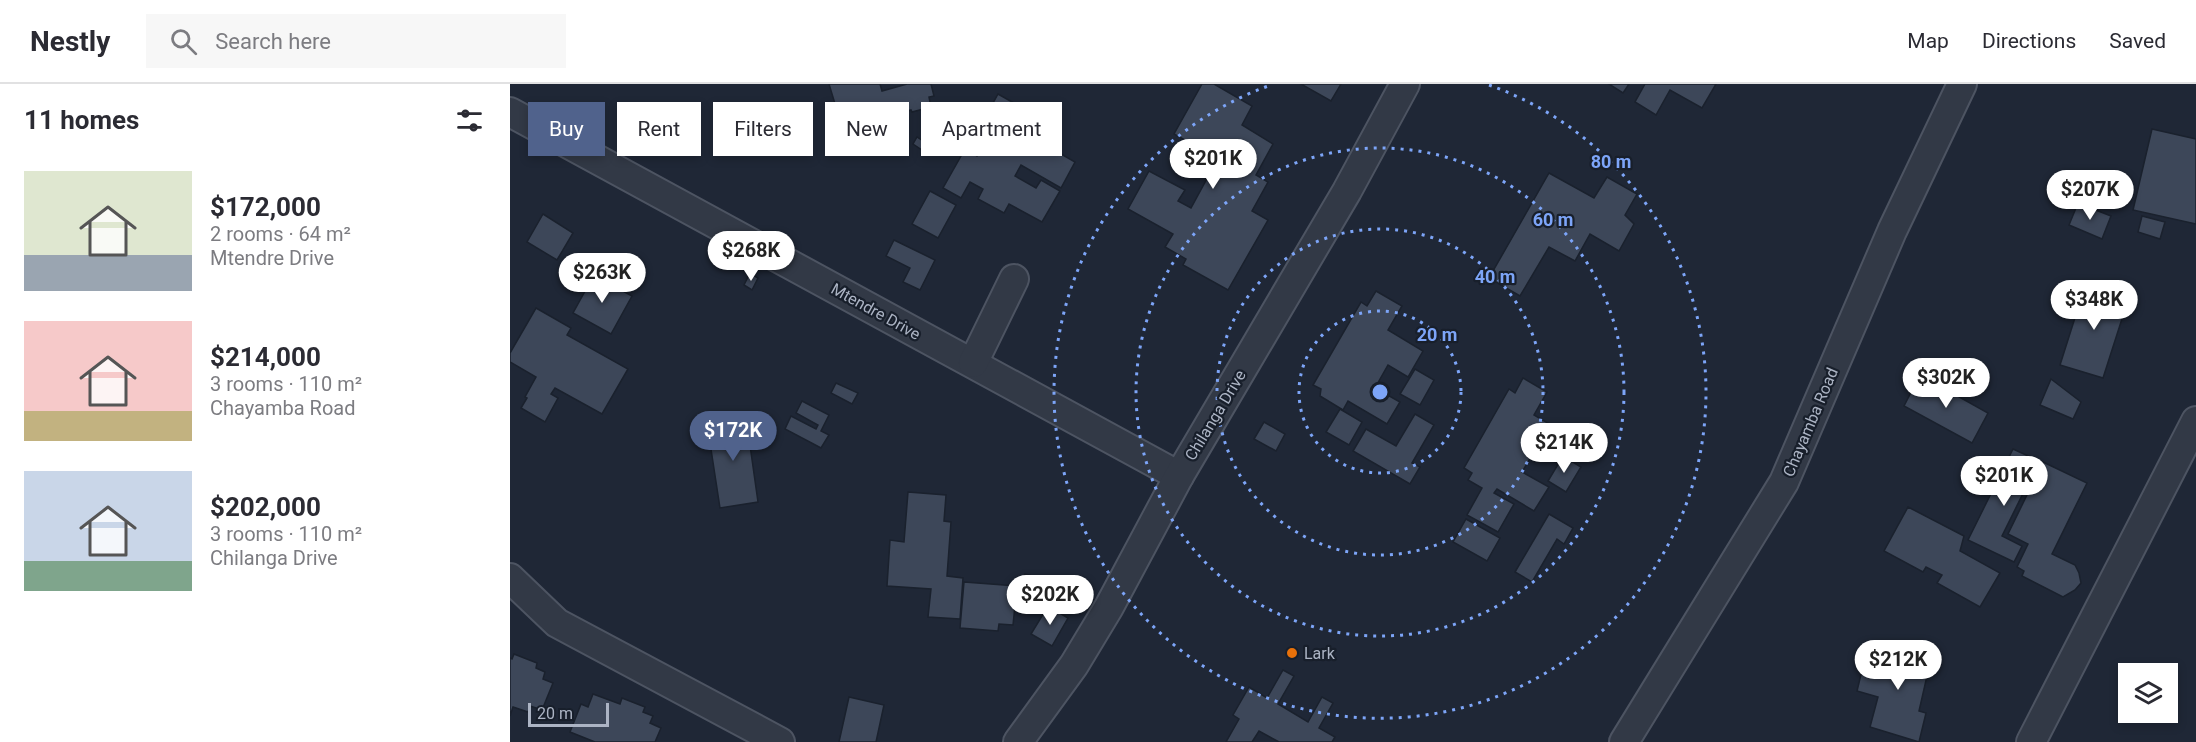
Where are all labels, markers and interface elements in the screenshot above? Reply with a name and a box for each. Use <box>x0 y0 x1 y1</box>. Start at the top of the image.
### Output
search box <box>146 14 566 68</box>
text: Nestly <box>30 25 110 58</box>
icon: search <box>167 25 200 58</box>
text: Search here <box>215 29 331 54</box>
text: Map <box>1907 29 1949 53</box>
text: Directions <box>1982 29 2076 53</box>
text: Saved <box>2109 29 2166 53</box>
chip: Buy <box>528 102 605 156</box>
chip: Rent <box>617 102 701 156</box>
chip: Filters <box>713 102 813 156</box>
chip: New <box>825 102 909 156</box>
chip: Apartment <box>921 102 1062 156</box>
icon: filters <box>453 104 486 137</box>
text: 11 homes <box>24 105 139 135</box>
pin: $201K <box>1171 139 1255 190</box>
text: $201K <box>1184 146 1242 170</box>
text: 80 m <box>1591 151 1631 172</box>
pin: $207K <box>2048 170 2132 221</box>
text: $207K <box>2061 177 2119 201</box>
text: $172,000 <box>210 192 321 222</box>
icon: home <box>72 195 144 267</box>
text: 60 m <box>1533 209 1573 230</box>
text: 2 rooms · 64 m² <box>210 222 351 246</box>
pin: $268K <box>709 231 793 282</box>
text: $268K <box>722 238 780 262</box>
text: Mtendre Drive <box>210 246 334 270</box>
pin: $263K <box>560 253 644 304</box>
text: $263K <box>573 260 631 284</box>
text: 40 m <box>1475 266 1515 287</box>
street label: Mtendre Drive <box>828 279 924 344</box>
pin: $348K <box>2052 280 2136 331</box>
text: $348K <box>2065 287 2123 311</box>
text: 20 m <box>1417 324 1457 345</box>
text: $214,000 <box>210 342 321 372</box>
icon: home <box>72 345 144 417</box>
pin: $302K <box>1904 358 1988 409</box>
street label: Chayamba Road <box>1779 365 1842 479</box>
text: $302K <box>1917 365 1975 389</box>
street label: Chilanga Drive <box>1181 367 1250 464</box>
text: 3 rooms · 110 m² <box>210 372 362 396</box>
centre of rings <box>1370 382 1390 402</box>
text: Chayamba Road <box>210 396 355 420</box>
pin: $172K <box>691 411 775 462</box>
text: $172K <box>704 418 762 442</box>
pin: $214K <box>1522 423 1606 474</box>
text: $214K <box>1535 430 1593 454</box>
pin: $201K <box>1962 456 2046 507</box>
text: $201K <box>1975 463 2033 487</box>
text: $202,000 <box>210 492 321 522</box>
icon: home <box>72 495 144 567</box>
text: 3 rooms · 110 m² <box>210 522 362 546</box>
text: Chilanga Drive <box>210 546 338 570</box>
pin: $202K <box>1008 575 1092 626</box>
text: $202K <box>1021 582 1079 606</box>
pin: $212K <box>1856 640 1940 691</box>
place label: Lark <box>1304 644 1336 663</box>
marker: Lark <box>1285 646 1299 660</box>
text: $212K <box>1869 647 1927 671</box>
map controls <box>2118 663 2178 723</box>
button: layers <box>2118 663 2178 723</box>
scale bar <box>528 700 609 728</box>
text: 20 m <box>537 704 573 723</box>

